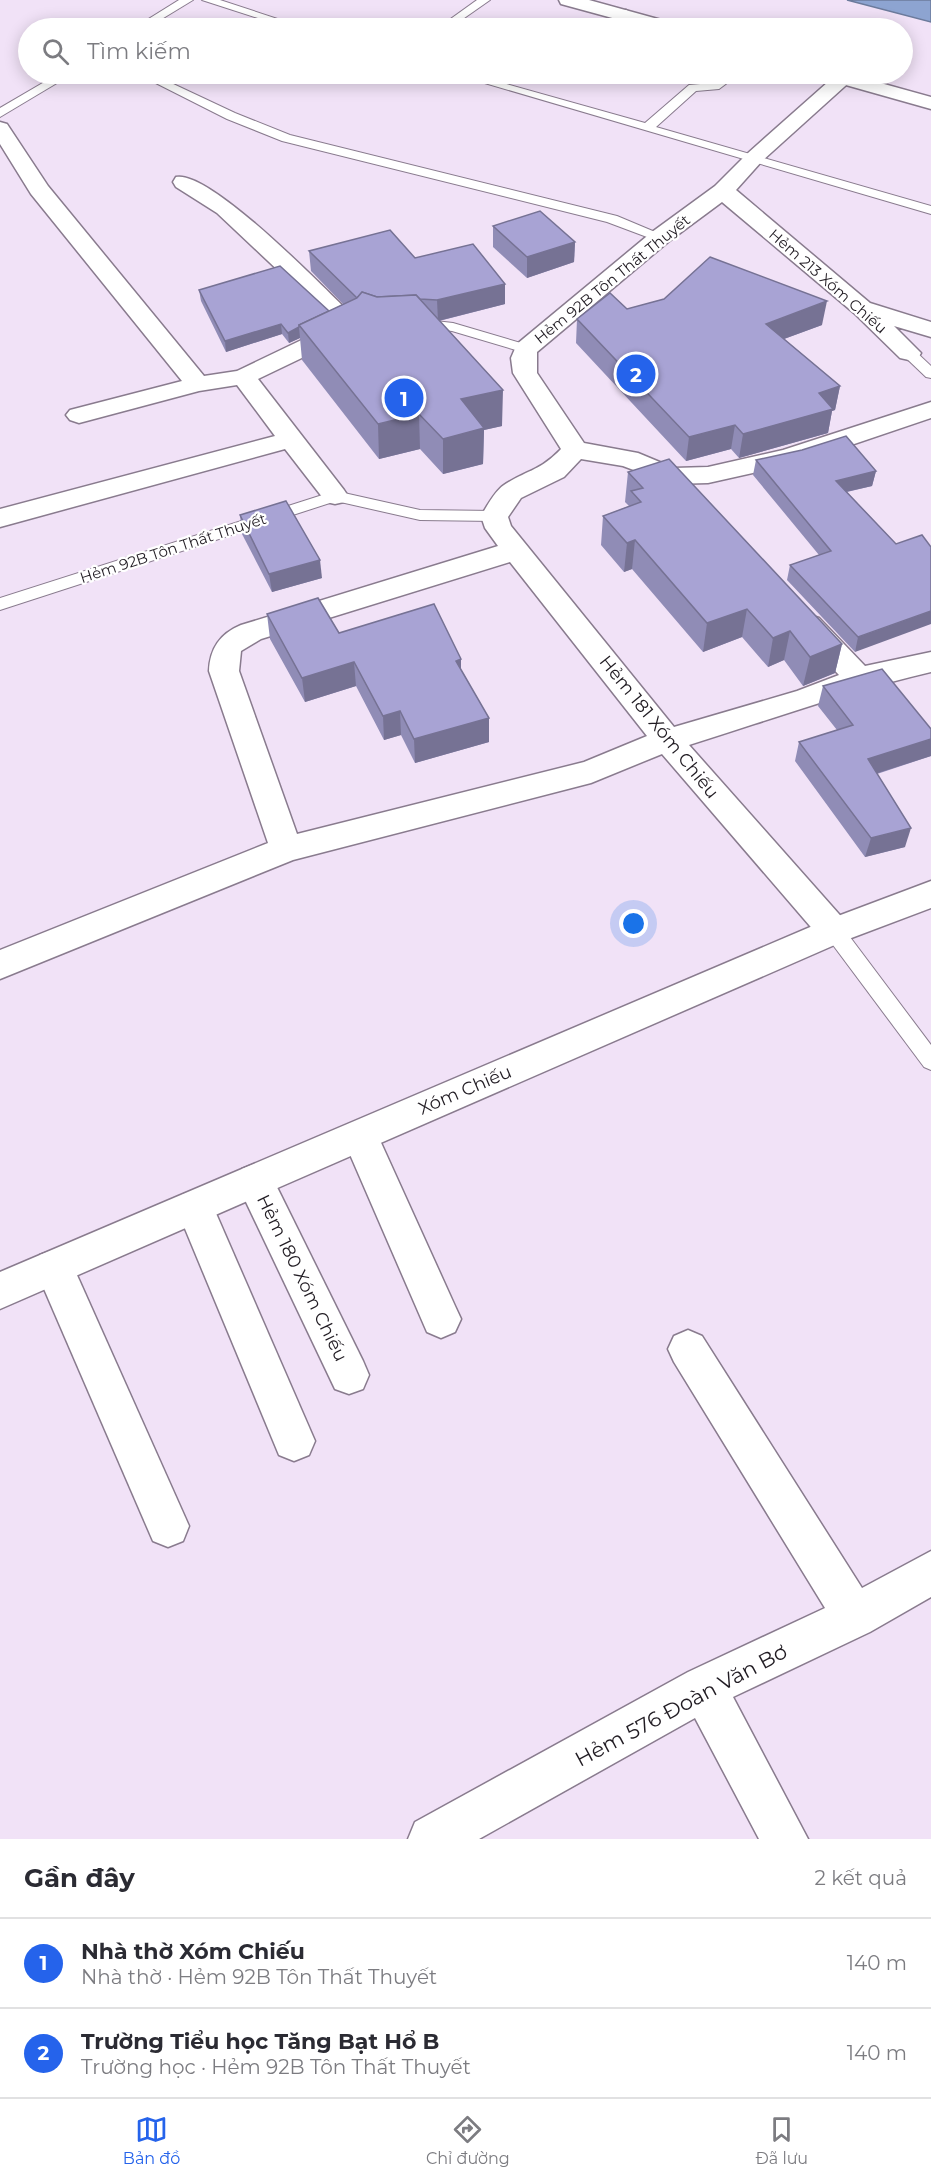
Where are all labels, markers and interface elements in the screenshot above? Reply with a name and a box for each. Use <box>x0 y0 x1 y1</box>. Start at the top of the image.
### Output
search box <box>18 18 913 84</box>
icon: search <box>39 35 72 68</box>
text: Tìm kiếm <box>87 38 191 65</box>
street label: Hẻm 92B Tôn Thất Thuyết <box>530 210 694 348</box>
street label: Hẻm 213 Xóm Chiếu <box>765 225 891 337</box>
pin: 2 <box>616 352 656 397</box>
pin: 1 <box>384 376 424 420</box>
street label: Hẻm 92B Tôn Thất Thuyết <box>77 509 269 587</box>
street label: Hẻm 181 Xóm Chiếu <box>595 651 723 803</box>
your location <box>619 909 648 938</box>
street label: Xóm Chiếu <box>415 1061 515 1119</box>
street label: Hẻm 180 Xóm Chiếu <box>252 1191 352 1365</box>
street label: Hẻm 576 Đoàn Văn Bơ <box>571 1638 791 1772</box>
text: Gần đây <box>24 1862 135 1894</box>
text: 2 kết quả <box>815 1866 907 1890</box>
text: Nhà thờ Xóm Chiếu <box>81 1938 305 1965</box>
text: 1 <box>40 1951 47 1975</box>
text: 140 m <box>847 1951 907 1975</box>
text: Nhà thờ · Hẻm 92B Tôn Thất Thuyết <box>81 1965 437 1989</box>
text: Trường Tiểu học Tăng Bạt Hổ B <box>81 2028 439 2055</box>
text: 2 <box>38 2041 49 2065</box>
text: 140 m <box>847 2041 907 2065</box>
text: Trường học · Hẻm 92B Tôn Thất Thuyết <box>81 2055 471 2079</box>
tab: Bản đồ <box>123 2113 180 2168</box>
tab: Chỉ đường <box>426 2113 510 2168</box>
tab: Đã lưu <box>756 2113 808 2168</box>

